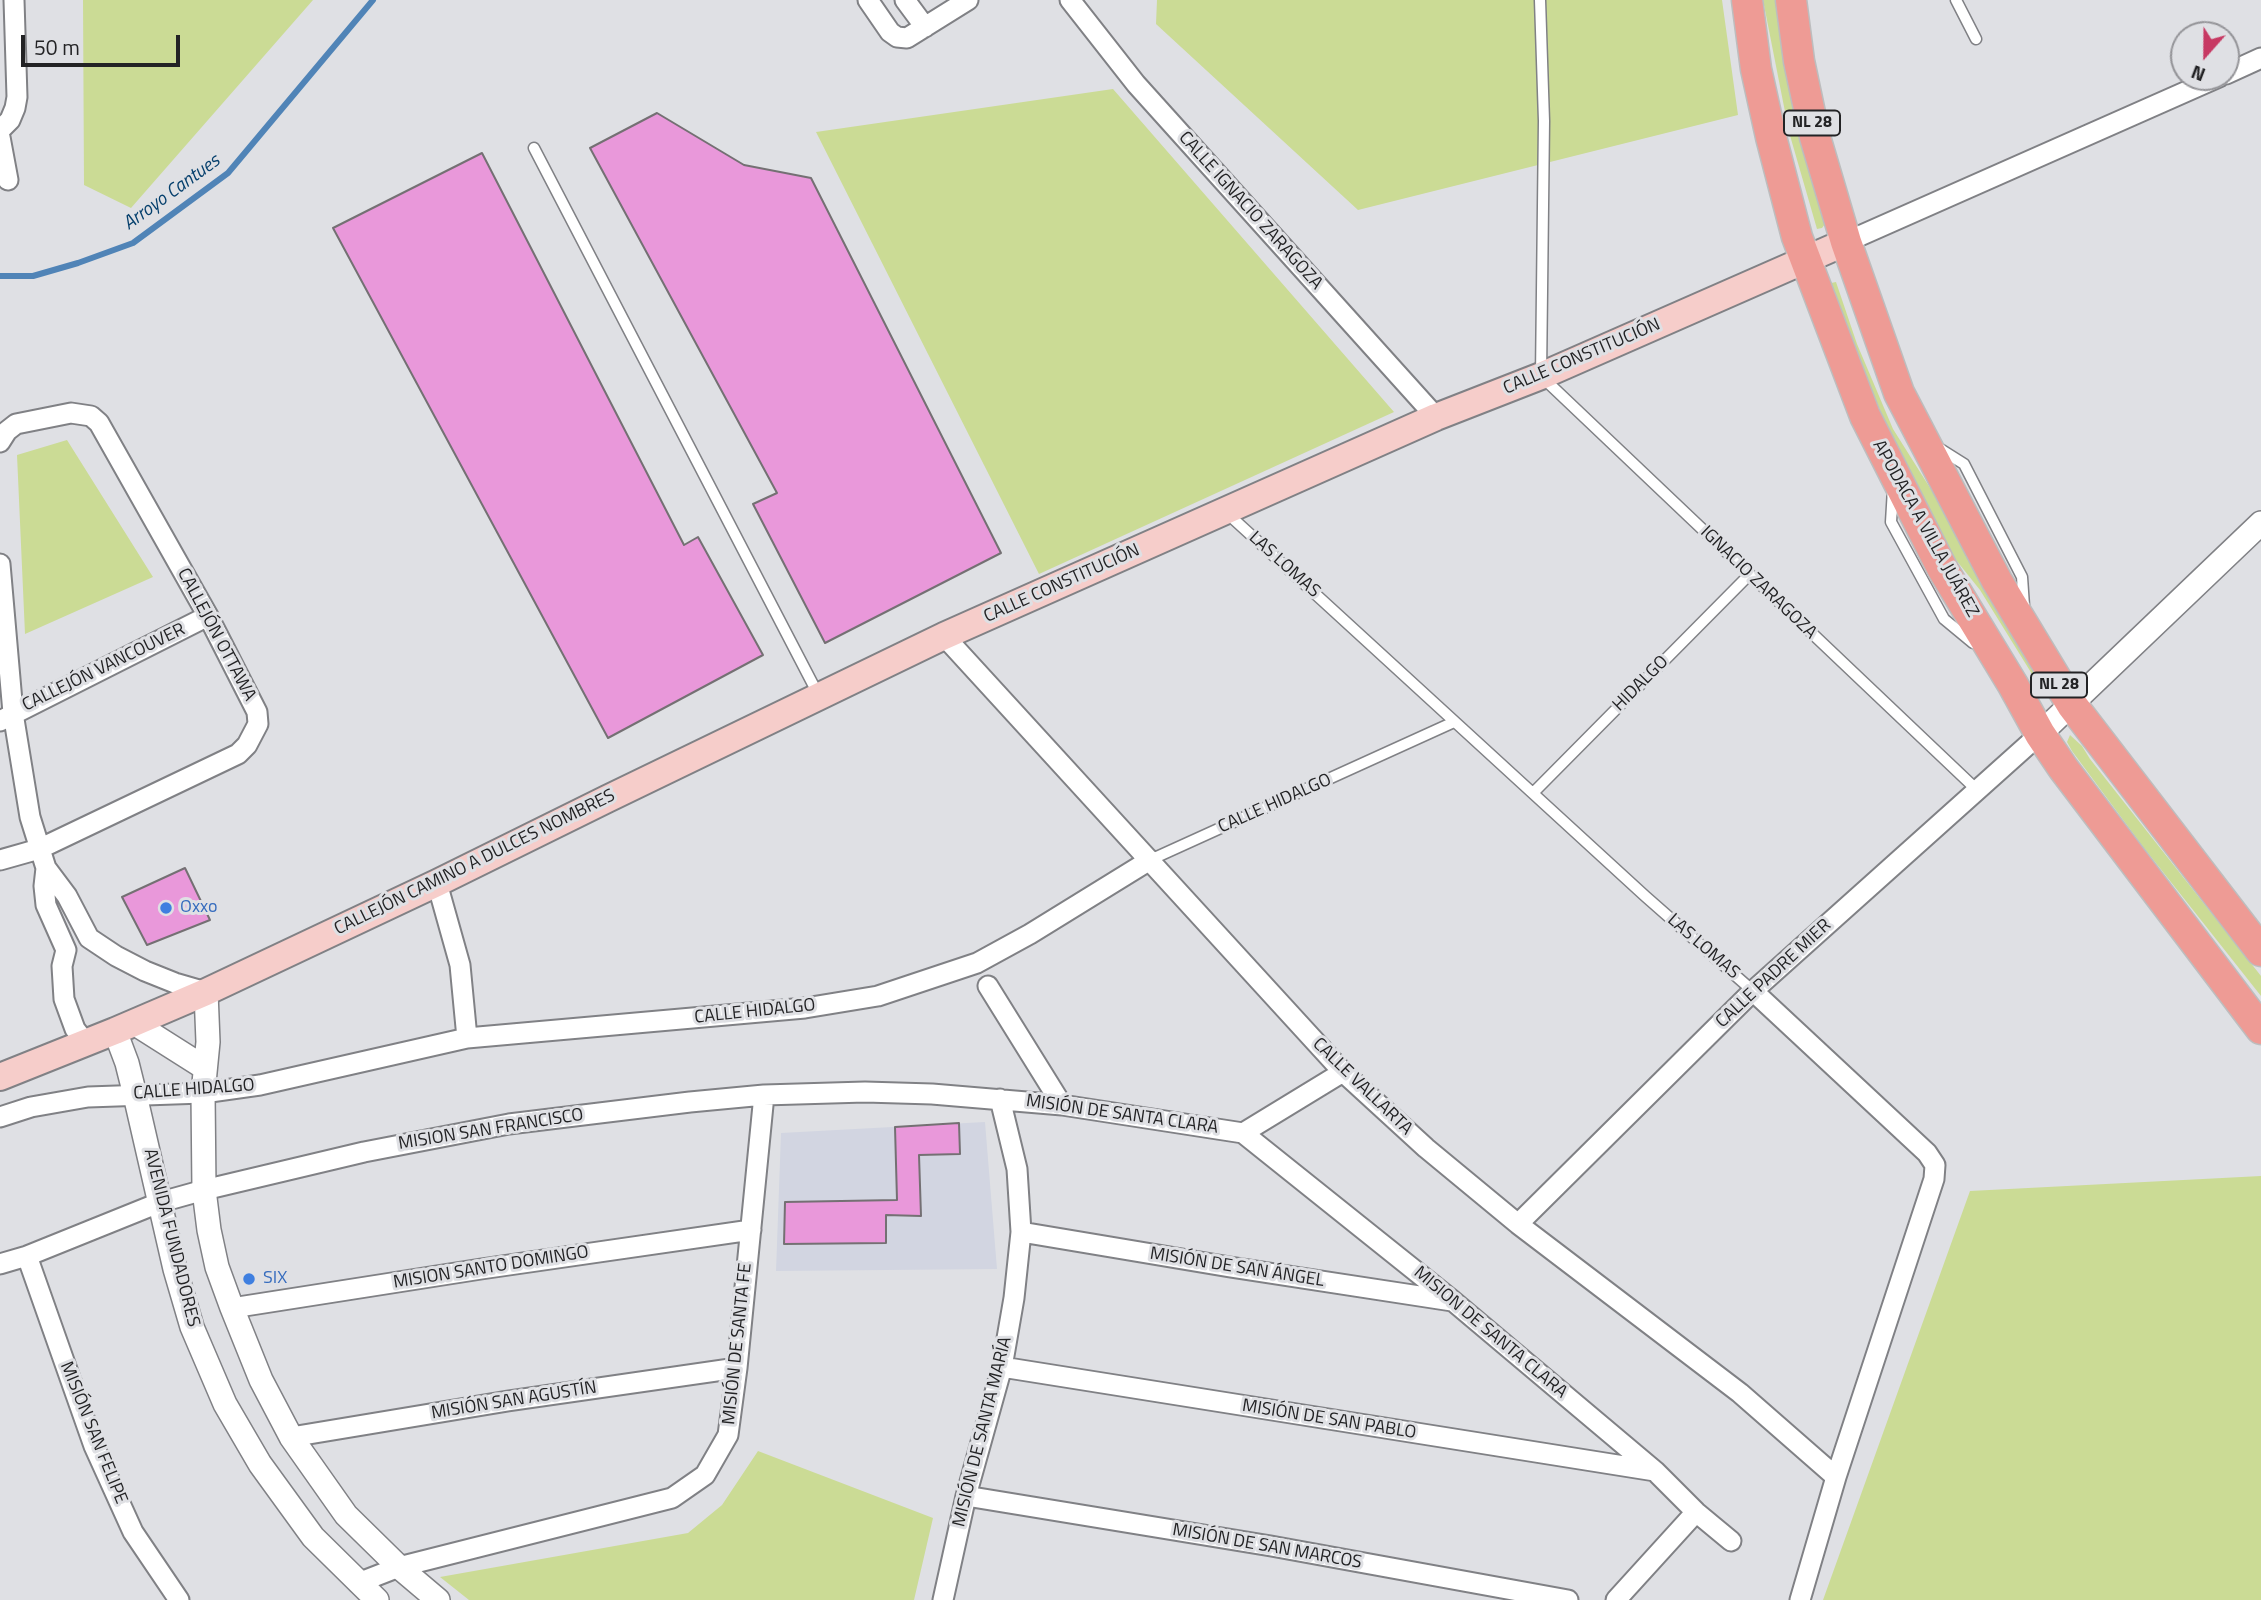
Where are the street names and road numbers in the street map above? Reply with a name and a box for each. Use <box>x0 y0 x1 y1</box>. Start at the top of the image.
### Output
road number: NL 28 <box>1784 111 1840 136</box>
street label: CALLE IGNACIO ZARAGOZA <box>1173 128 1327 294</box>
street label: CALLE CONSTITUCIÓN <box>1500 314 1664 400</box>
street label: APODACA A VILLA JUÁREZ <box>1867 437 1983 621</box>
street label: IGNACIO ZARAGOZA <box>1695 522 1821 644</box>
street label: LAS LOMAS <box>1244 527 1324 603</box>
street label: CALLE CONSTITUCIÓN <box>981 540 1143 628</box>
street label: CALLEJÓN OTTAWA <box>172 565 260 705</box>
street label: CALLEJÓN VANCOUVER <box>19 619 189 717</box>
street label: HIDALGO <box>1609 652 1673 716</box>
road number: NL 28 <box>2031 672 2087 698</box>
street label: CALLE HIDALGO <box>1215 769 1335 839</box>
street label: CALLEJÓN CAMINO A DULCES NOMBRES <box>331 785 619 941</box>
street label: LAS LOMAS <box>1662 910 1744 984</box>
street label: CALLE PADRE MIER <box>1712 915 1836 1033</box>
street label: CALLE HIDALGO <box>693 995 817 1029</box>
street label: CALLE VALLARTA <box>1308 1034 1416 1140</box>
street label: CALLE HIDALGO <box>133 1075 255 1105</box>
street label: MISIÓN DE SANTA CLARA <box>1025 1091 1219 1139</box>
street label: MISION SAN FRANCISCO <box>397 1105 585 1155</box>
street label: AVENIDA FUNDADORES <box>138 1147 204 1329</box>
street label: MISION SANTO DOMINGO <box>392 1242 590 1294</box>
street label: MISIÓN DE SAN ÁNGEL <box>1148 1244 1326 1292</box>
street label: MISIÓN DE SANTA FE <box>719 1262 757 1426</box>
street label: MISION DE SANTA CLARA <box>1409 1262 1571 1404</box>
street label: MISIÓN DE SANTA MARÍA <box>949 1335 1017 1529</box>
street label: MISIÓN SAN FELIPE <box>55 1359 131 1507</box>
street label: MISIÓN SAN AGUSTÍN <box>430 1377 598 1425</box>
street label: MISIÓN DE SAN PABLO <box>1241 1396 1417 1444</box>
street label: MISIÓN DE SAN MARCOS <box>1171 1520 1363 1574</box>

